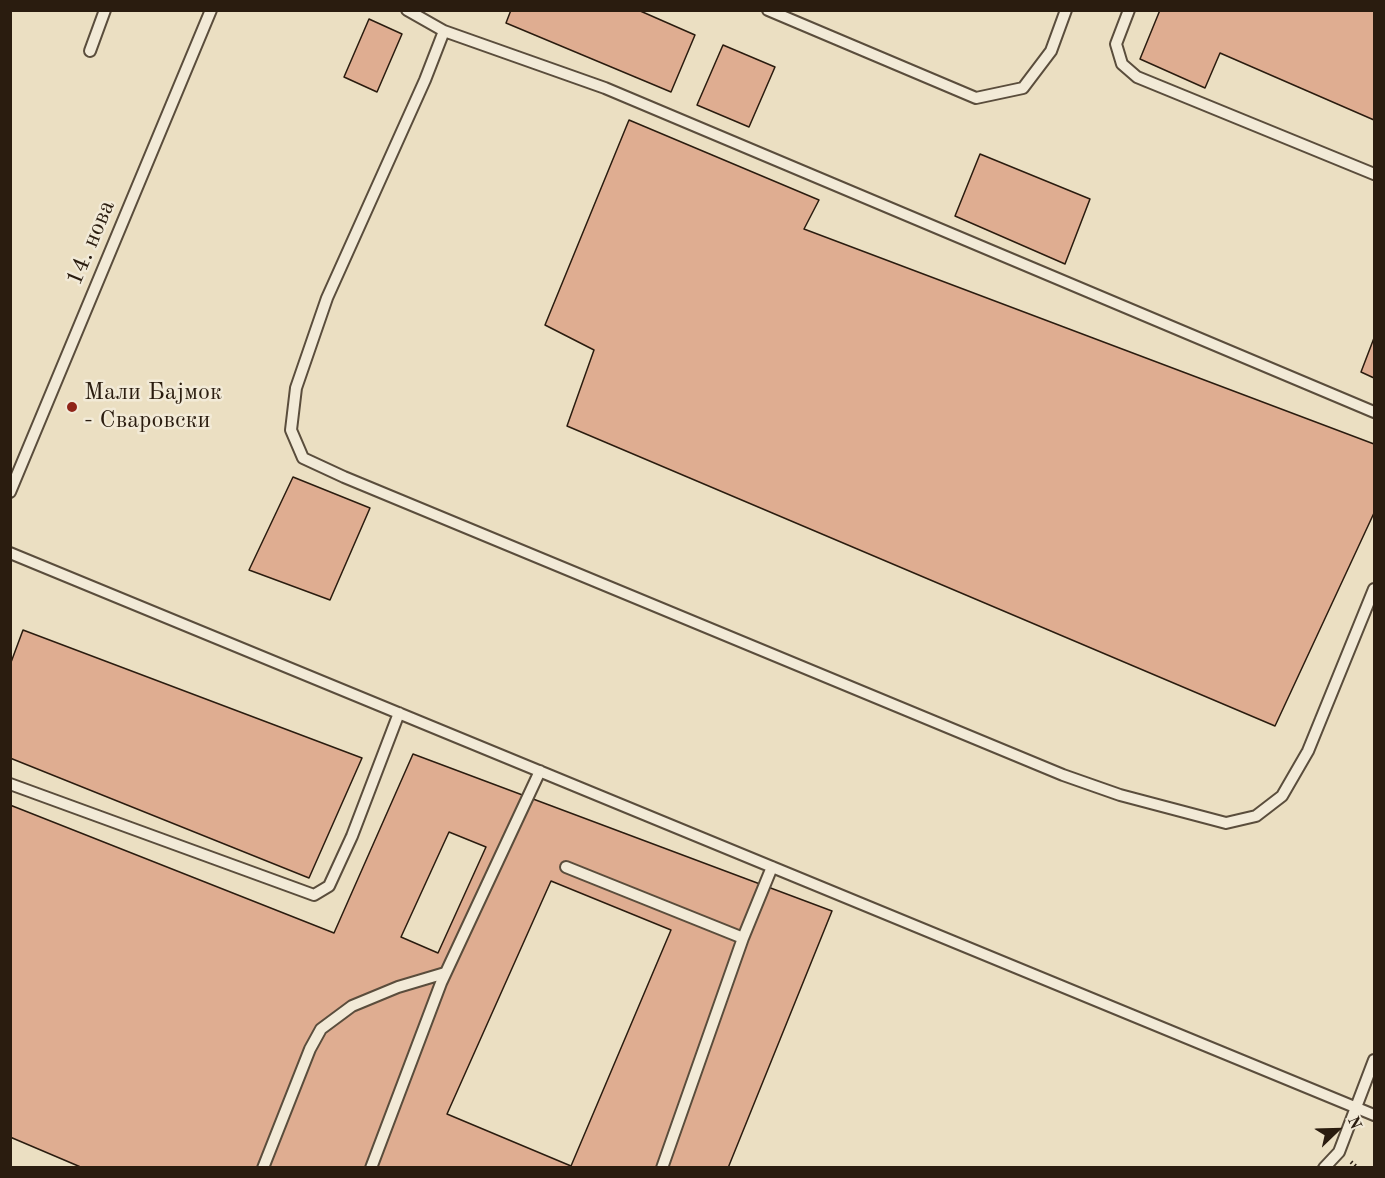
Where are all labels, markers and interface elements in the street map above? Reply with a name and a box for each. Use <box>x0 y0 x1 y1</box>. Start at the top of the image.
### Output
street label: 14. нова <box>60 196 122 290</box>
place label: Мали Бајмок - Сваровски <box>84 379 222 435</box>
marker: Мали Бајмок - Сваровски <box>65 400 79 414</box>
north arrow <box>1307 1100 1367 1160</box>
text: N <box>1344 1114 1363 1132</box>

